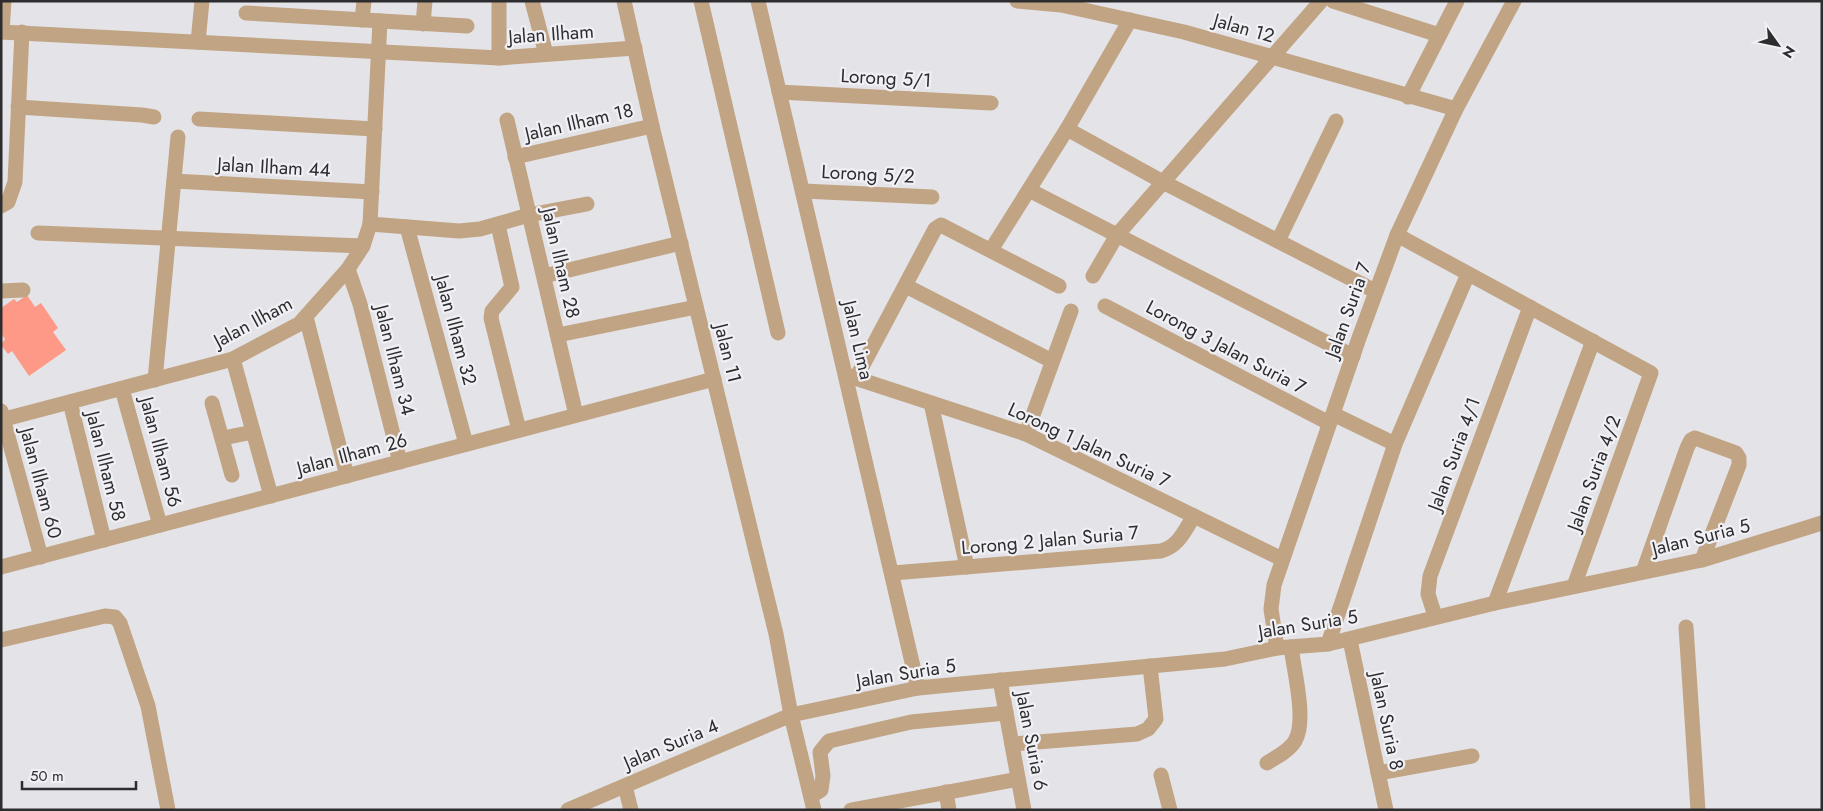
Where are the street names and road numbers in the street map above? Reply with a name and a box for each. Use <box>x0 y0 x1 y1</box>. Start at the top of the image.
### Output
street label: Jalan 12 <box>1207 6 1278 50</box>
street label: Jalan Ilham <box>504 18 595 51</box>
street label: Lorong 5/1 <box>840 62 932 94</box>
street label: Jalan Ilham 18 <box>519 96 636 148</box>
street label: Jalan Ilham 44 <box>214 150 331 183</box>
street label: Lorong 5/2 <box>821 158 915 190</box>
street label: Jalan Ilham 28 <box>534 202 587 321</box>
street label: Jalan Suria 7 <box>1317 259 1378 364</box>
street label: Jalan Ilham 32 <box>428 269 484 388</box>
street label: Jalan Ilham <box>206 290 297 355</box>
street label: Lorong 3 Jalan Suria 7 <box>1141 293 1311 401</box>
street label: Jalan Lima <box>835 295 880 382</box>
street label: Jalan Ilham 34 <box>368 299 422 418</box>
street label: Jalan 11 <box>707 318 748 385</box>
street label: Jalan Ilham 56 <box>133 391 189 510</box>
street label: Jalan Suria 4/1 <box>1420 393 1487 517</box>
street label: Lorong 1 Jalan Suria 7 <box>1004 396 1174 494</box>
street label: Jalan Ilham 58 <box>79 405 133 524</box>
street label: Jalan Suria 4/2 <box>1560 411 1627 537</box>
street label: Jalan Ilham 60 <box>12 422 69 541</box>
street label: Jalan Ilham 26 <box>291 426 410 482</box>
street label: Jalan Suria 5 <box>1646 512 1753 563</box>
street label: Lorong 2 Jalan Suria 7 <box>960 519 1140 561</box>
street label: Jalan Suria 5 <box>1253 603 1360 646</box>
street label: Jalan Suria 5 <box>851 652 958 695</box>
street label: Jalan Suria 8 <box>1363 666 1411 773</box>
street label: Jalan Suria 6 <box>1009 686 1055 793</box>
street label: Jalan Suria 4 <box>617 712 723 777</box>

